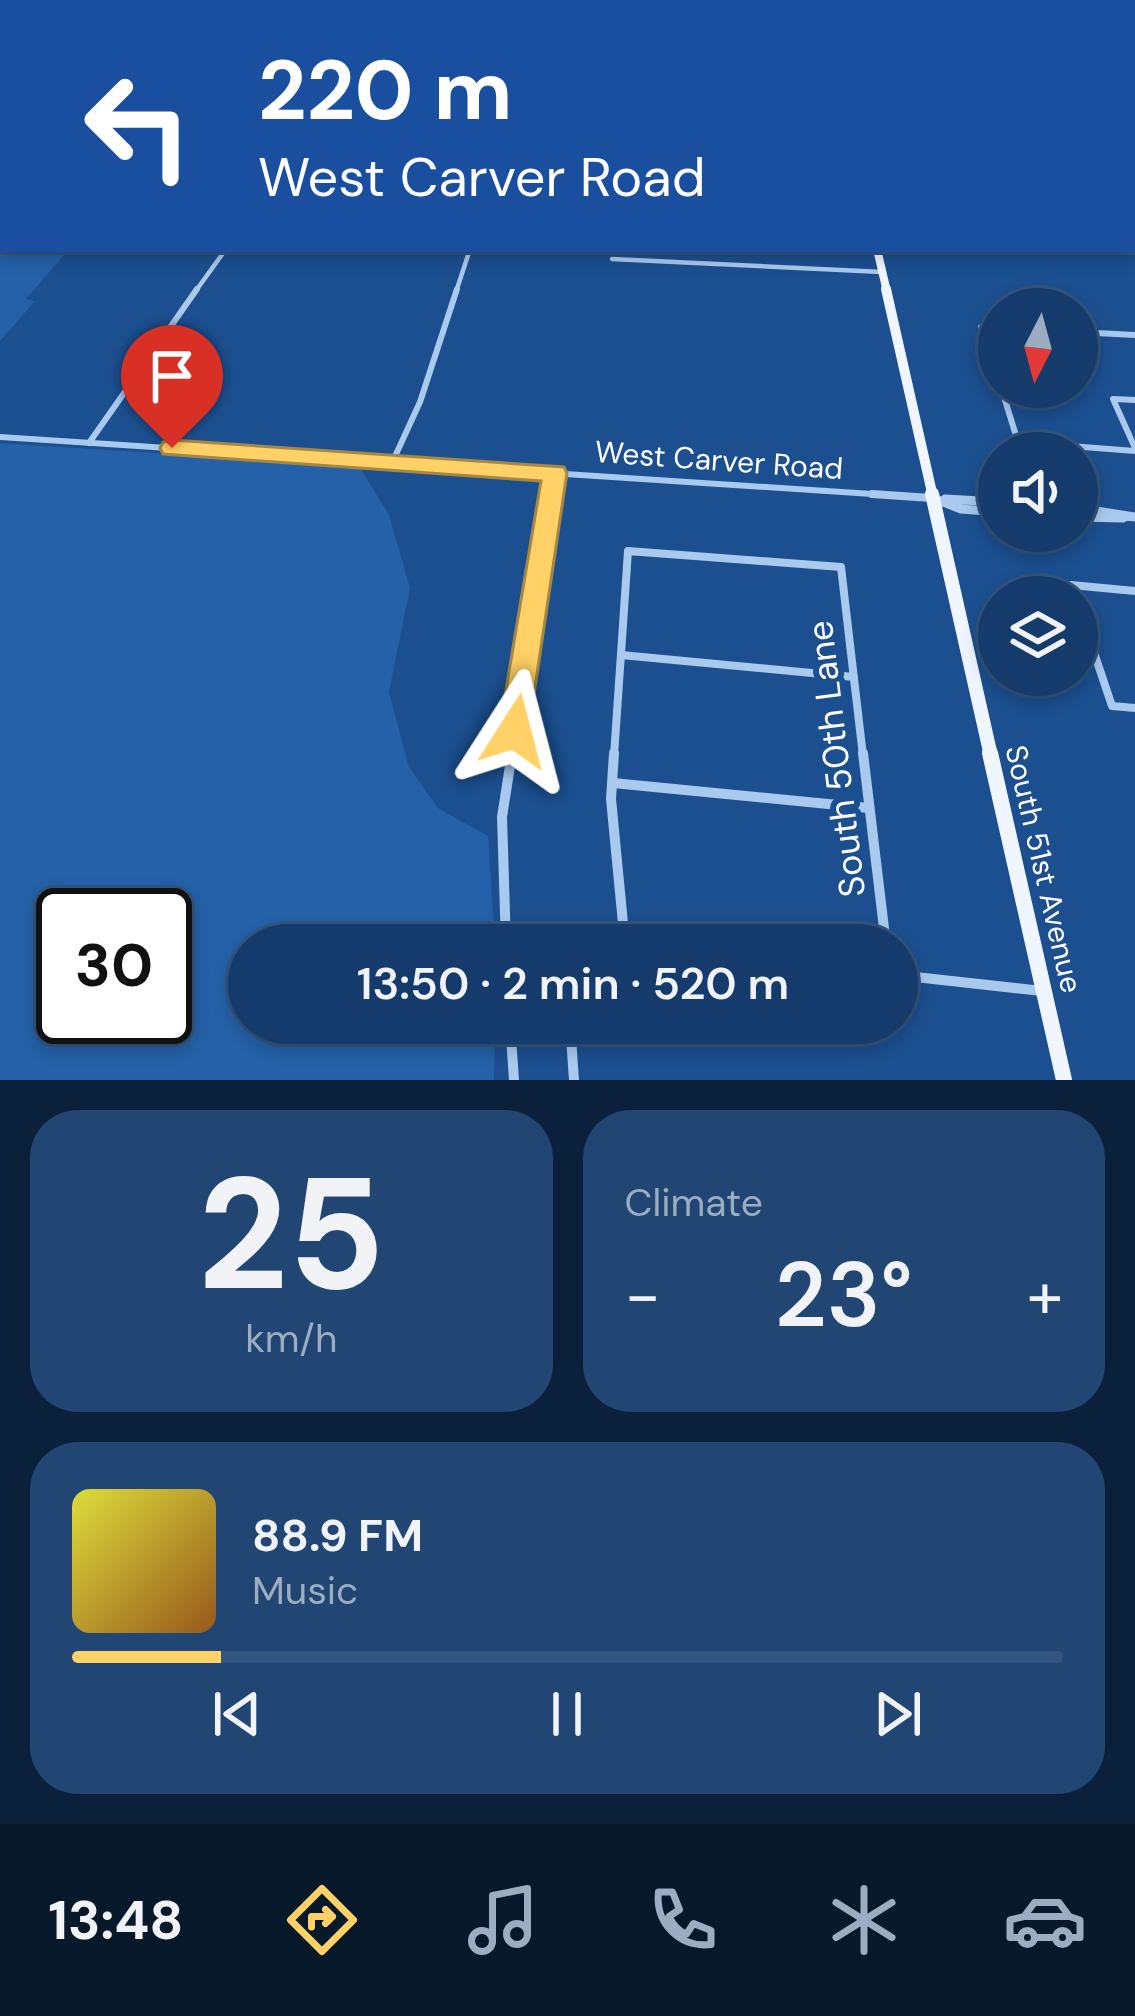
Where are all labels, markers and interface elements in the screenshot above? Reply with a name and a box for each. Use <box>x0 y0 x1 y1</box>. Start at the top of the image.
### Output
text: 220 m <box>258 36 513 145</box>
icon: left <box>60 48 216 204</box>
text: West Carver Road <box>258 142 706 213</box>
north arrow <box>978 288 1098 408</box>
map controls <box>978 288 1098 696</box>
pin <box>121 325 223 448</box>
icon: arrive <box>139 343 205 409</box>
street label: West Carver Road <box>594 432 844 488</box>
button: sound <box>978 432 1098 552</box>
button: layers <box>978 576 1098 696</box>
street label: South 50th Lane <box>796 618 876 900</box>
position arrow <box>452 668 578 794</box>
street label: South 51st Avenue <box>997 741 1091 997</box>
speed limit sign: 30 <box>36 888 192 1044</box>
text: 13:50 · 2 min · 520 m <box>357 954 789 1013</box>
text: 25 <box>198 1133 385 1336</box>
text: Climate <box>625 1177 763 1228</box>
text: 23° <box>775 1237 913 1354</box>
text: − <box>625 1253 661 1338</box>
text: + <box>1027 1253 1063 1338</box>
text: km/h <box>245 1313 337 1364</box>
text: 88.9 FM <box>252 1506 423 1565</box>
text: Music <box>252 1565 358 1616</box>
icon: previous <box>204 1681 270 1747</box>
icon: pause <box>534 1681 600 1747</box>
icon: next <box>865 1681 931 1747</box>
icon: directions <box>280 1878 364 1962</box>
icon: music <box>461 1878 545 1962</box>
icon: phone <box>641 1878 725 1962</box>
icon: climate <box>822 1878 906 1962</box>
icon: car <box>1003 1878 1087 1962</box>
text: 13:48 <box>48 1885 184 1956</box>

